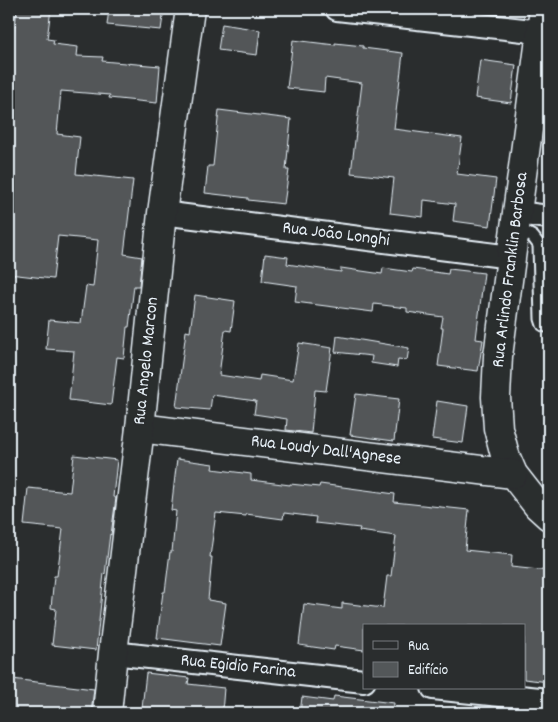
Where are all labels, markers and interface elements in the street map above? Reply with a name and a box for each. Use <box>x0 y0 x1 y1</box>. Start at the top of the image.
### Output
street label: Rua Arlindo Franklin Barbosa <box>487 170 535 369</box>
street label: Rua João Longhi <box>281 216 391 254</box>
street label: Rua Angelo Marcon <box>128 296 166 426</box>
street label: Rua Loudy Dall'Agnese <box>249 429 403 473</box>
legend <box>363 624 526 690</box>
text: Rua <box>408 636 430 658</box>
street label: Rua Egidio Farina <box>179 649 297 686</box>
text: Edifício <box>408 660 448 682</box>

